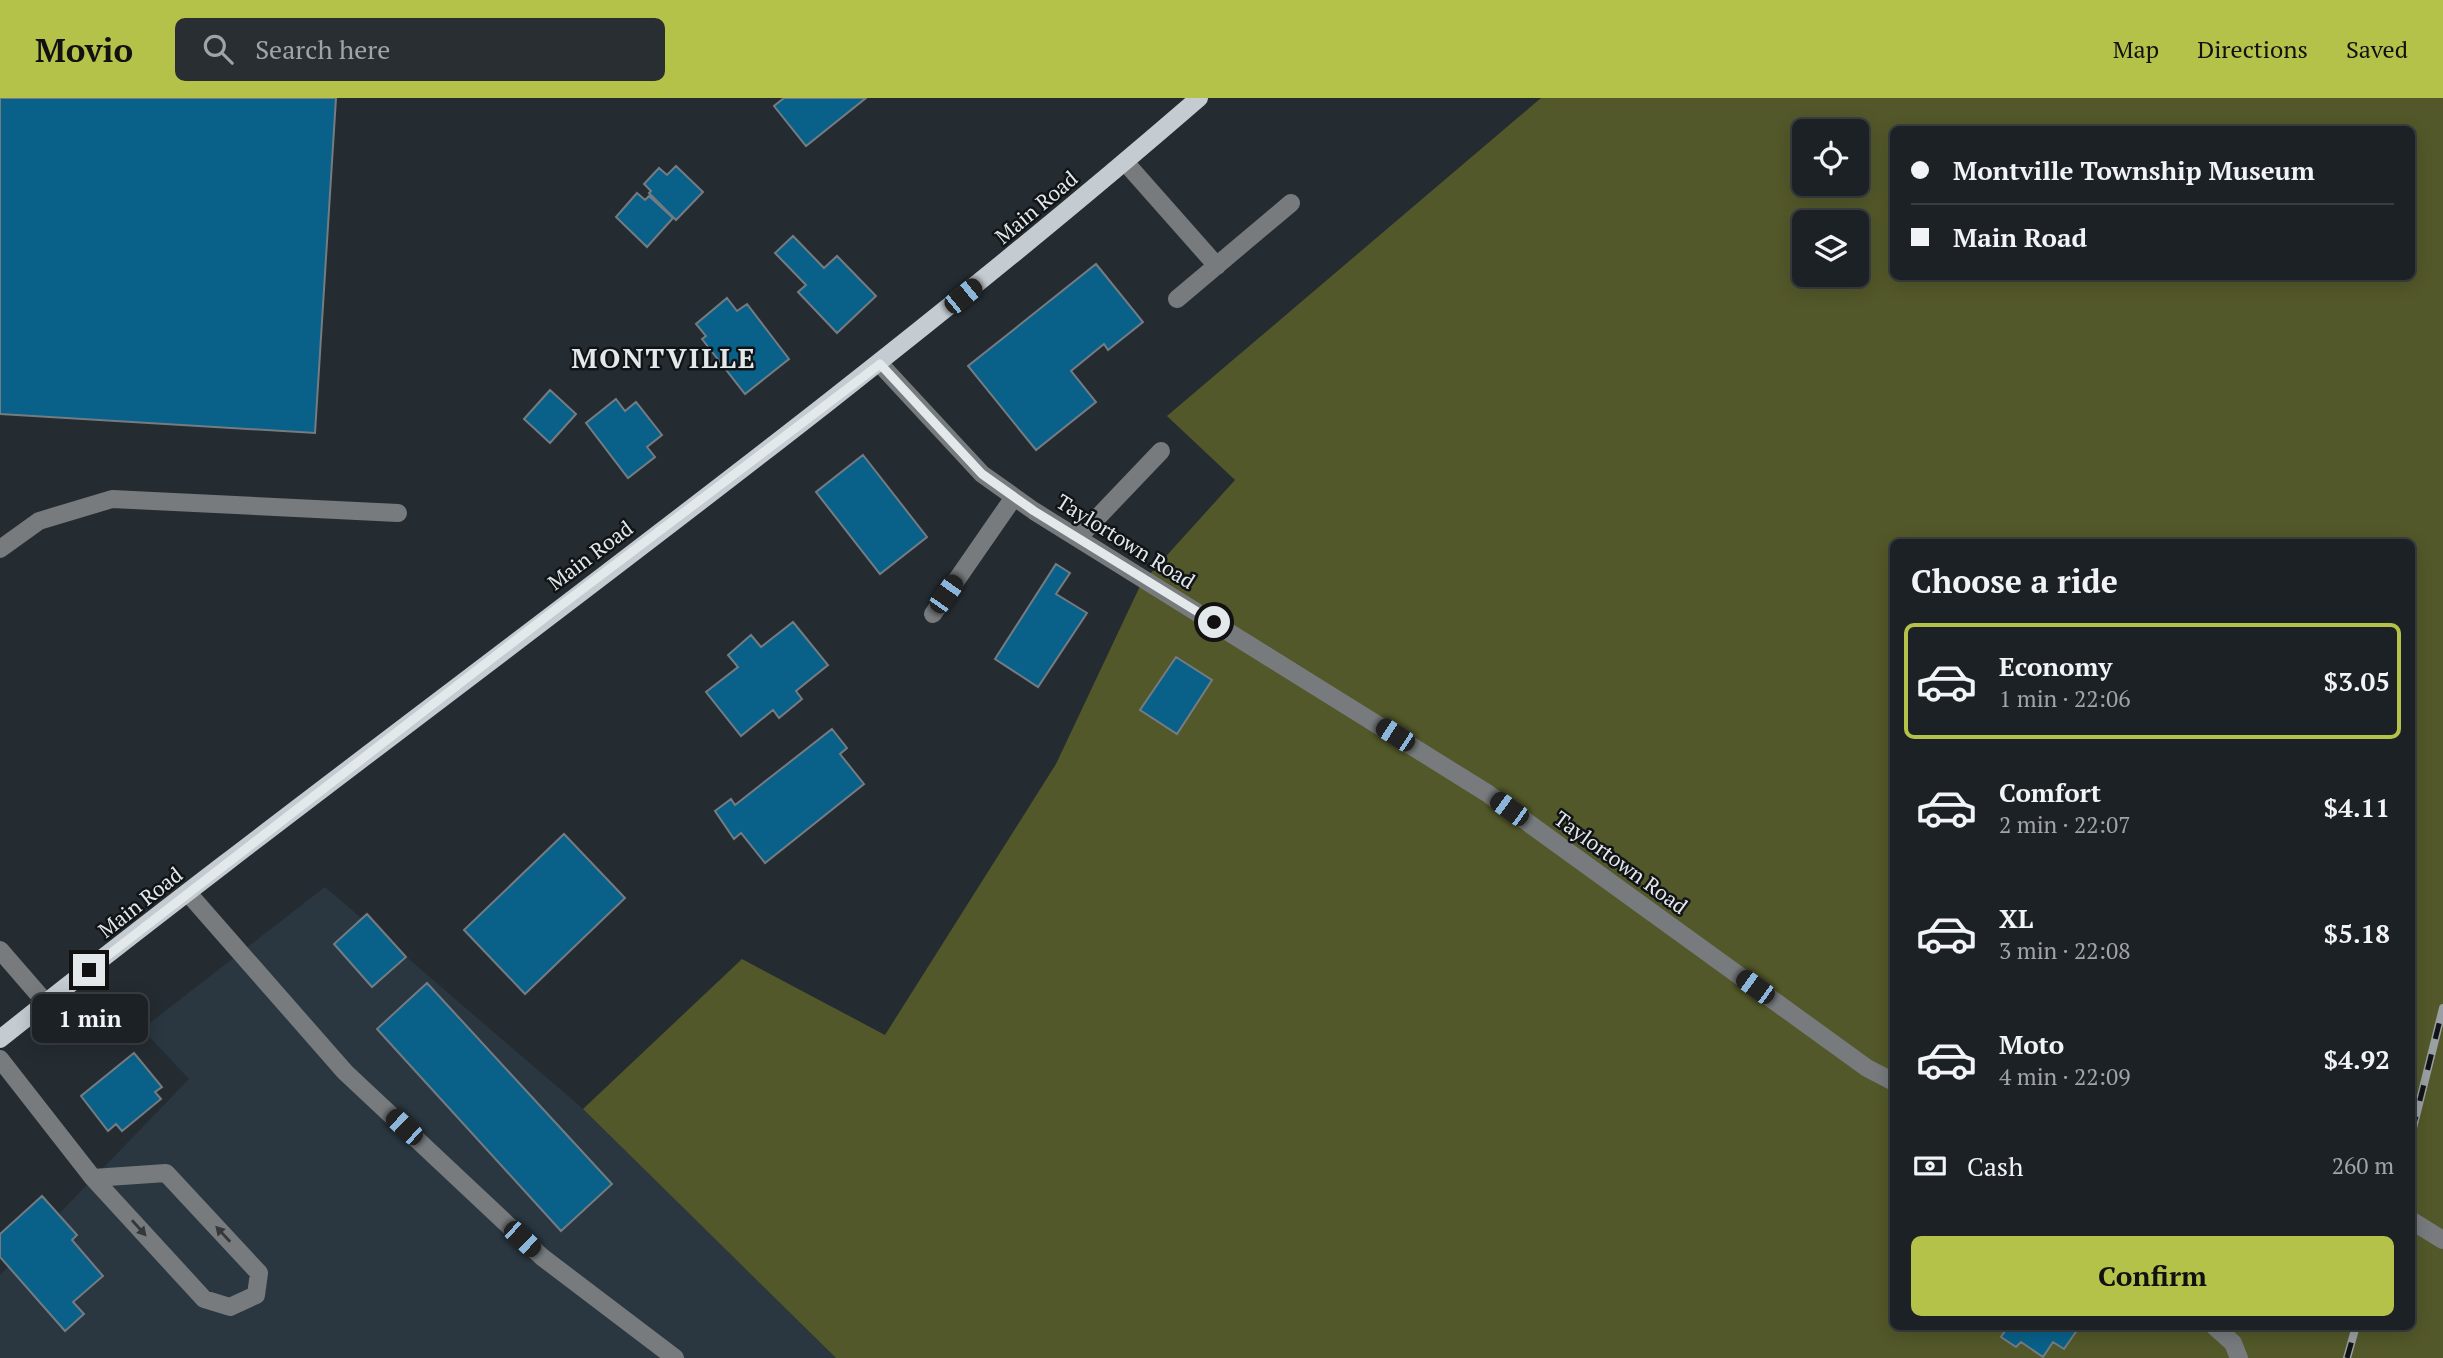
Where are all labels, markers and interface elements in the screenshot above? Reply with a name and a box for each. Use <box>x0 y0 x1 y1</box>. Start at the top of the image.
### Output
search box <box>175 18 665 81</box>
text: Movio <box>35 28 133 71</box>
icon: search <box>199 30 237 68</box>
text: Search here <box>255 32 390 66</box>
text: Map <box>2113 33 2159 65</box>
text: Directions <box>2197 33 2308 65</box>
text: Saved <box>2346 33 2408 65</box>
map controls <box>1792 119 1869 287</box>
button: locate <box>1792 119 1869 196</box>
text: Montville Township Museum <box>1953 153 2315 187</box>
street label: Main Road <box>989 164 1083 250</box>
button: layers <box>1792 210 1869 287</box>
text: Main Road <box>1953 220 2087 254</box>
car <box>941 275 986 317</box>
district label: MONTVILLE <box>571 339 757 376</box>
street label: Taylortown Road <box>1051 487 1201 595</box>
street label: Main Road <box>542 514 638 596</box>
text: Choose a ride <box>1911 560 2118 602</box>
car <box>926 571 967 617</box>
route start <box>1198 606 1230 638</box>
text: Economy <box>1999 649 2112 683</box>
icon: car <box>1915 650 1978 713</box>
text: $3.05 <box>2324 664 2390 698</box>
text: 1 min · 22:06 <box>1999 683 2131 714</box>
car <box>1372 715 1419 755</box>
text: Comfort <box>1999 775 2101 809</box>
icon: car <box>1915 776 1978 839</box>
car <box>1486 788 1533 830</box>
text: $4.11 <box>2324 790 2390 824</box>
street label: Taylortown Road <box>1549 804 1694 920</box>
text: 2 min · 22:07 <box>1999 809 2131 840</box>
street label: Main Road <box>92 860 188 944</box>
text: XL <box>1999 901 2033 935</box>
icon: car <box>1915 902 1978 965</box>
text: $5.18 <box>2324 916 2390 950</box>
text: 3 min · 22:08 <box>1999 935 2131 966</box>
route end <box>73 954 105 986</box>
car <box>1732 966 1779 1008</box>
callout: 1 min <box>31 994 147 1043</box>
text: 1 min <box>59 1003 121 1034</box>
text: Moto <box>1999 1027 2064 1061</box>
icon: car <box>1915 1028 1978 1091</box>
text: $4.92 <box>2324 1042 2390 1076</box>
text: 4 min · 22:09 <box>1999 1061 2131 1092</box>
car <box>382 1105 427 1149</box>
icon: cash <box>1911 1147 1949 1185</box>
text: Cash <box>1967 1149 2023 1183</box>
text: 260 m <box>2332 1150 2394 1181</box>
car <box>500 1217 545 1261</box>
one-way arrow <box>131 1220 146 1237</box>
one-way arrow <box>215 1226 231 1243</box>
button: Confirm <box>1911 1236 2394 1316</box>

